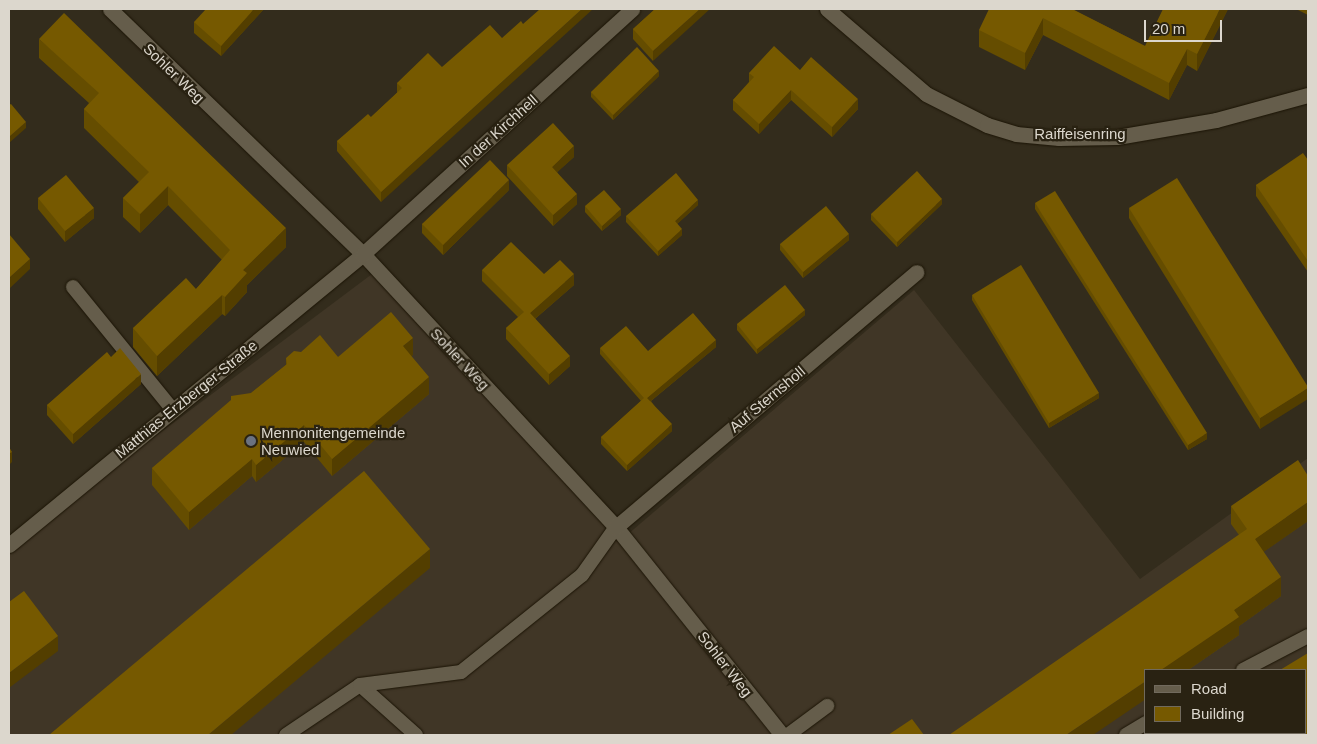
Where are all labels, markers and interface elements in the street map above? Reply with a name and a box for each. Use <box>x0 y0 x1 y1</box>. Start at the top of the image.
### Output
scale bar <box>1147 10 1224 42</box>
text: 20 m <box>1152 20 1185 37</box>
street label: Sohler Weg <box>140 39 208 107</box>
street label: In der Kirchhell <box>455 91 541 171</box>
street label: Raiffeisenring <box>1034 125 1126 143</box>
street label: Sohler Weg <box>427 324 493 394</box>
street label: Matthias-Erzberger-Straße <box>111 336 261 462</box>
street label: Auf Sternsholl <box>725 362 809 436</box>
place label: Mennonitengemeinde Neuwied <box>261 423 405 458</box>
marker: Mennonitengemeinde Neuwied <box>245 435 257 447</box>
street label: Sohler Weg <box>694 628 756 700</box>
legend <box>1144 669 1307 734</box>
text: Road <box>1191 680 1227 697</box>
text: Building <box>1191 705 1244 722</box>

